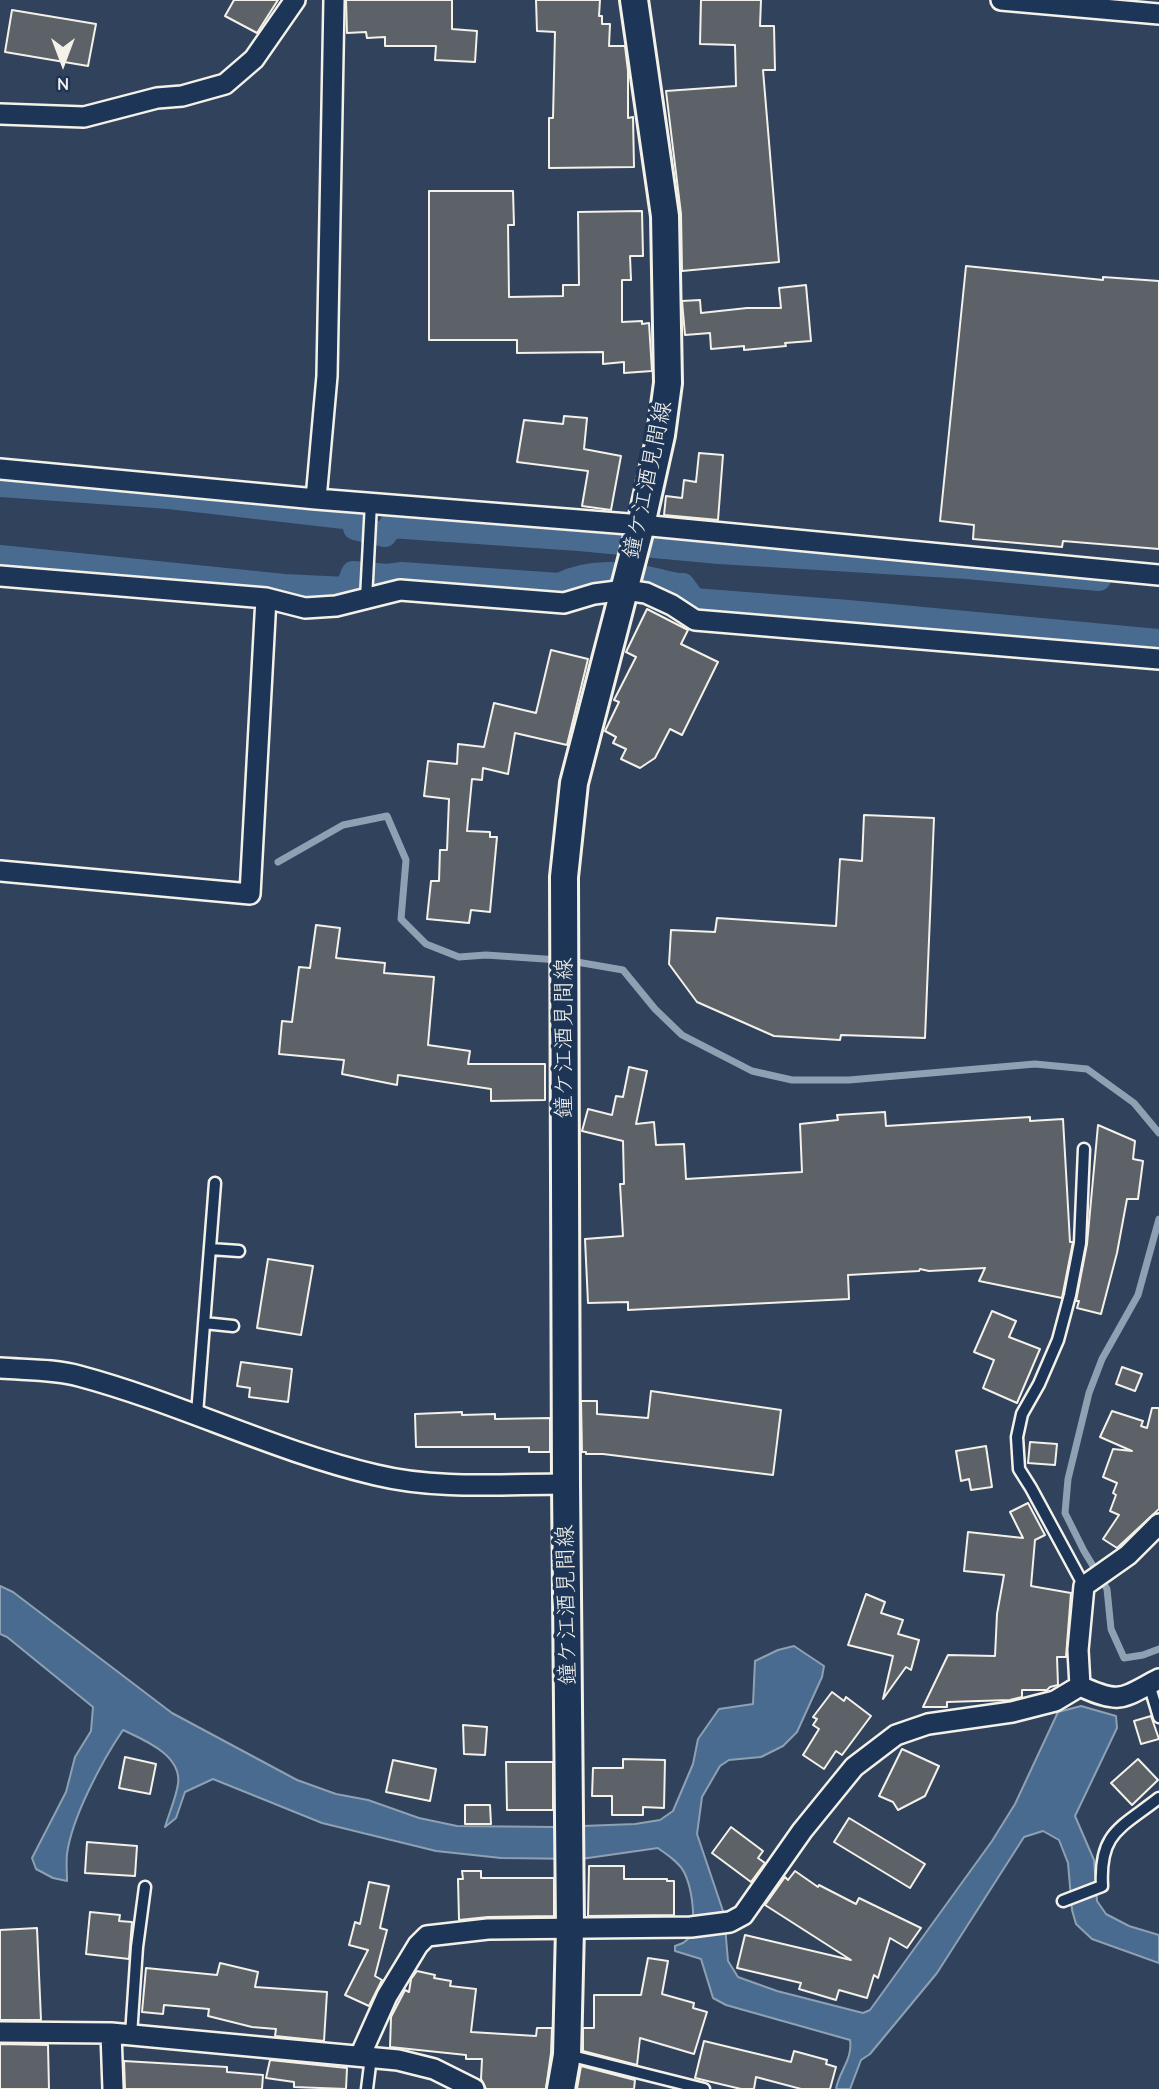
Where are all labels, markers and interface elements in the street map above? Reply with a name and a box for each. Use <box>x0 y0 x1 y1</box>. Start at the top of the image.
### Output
north arrow <box>28 28 98 98</box>
text: N <box>57 73 69 95</box>
street label: 鐘ケ江酒見間線 <box>618 398 678 562</box>
street label: 鐘ケ江酒見間線 <box>550 958 578 1118</box>
street label: 鐘ケ江酒見間線 <box>552 1524 582 1686</box>

